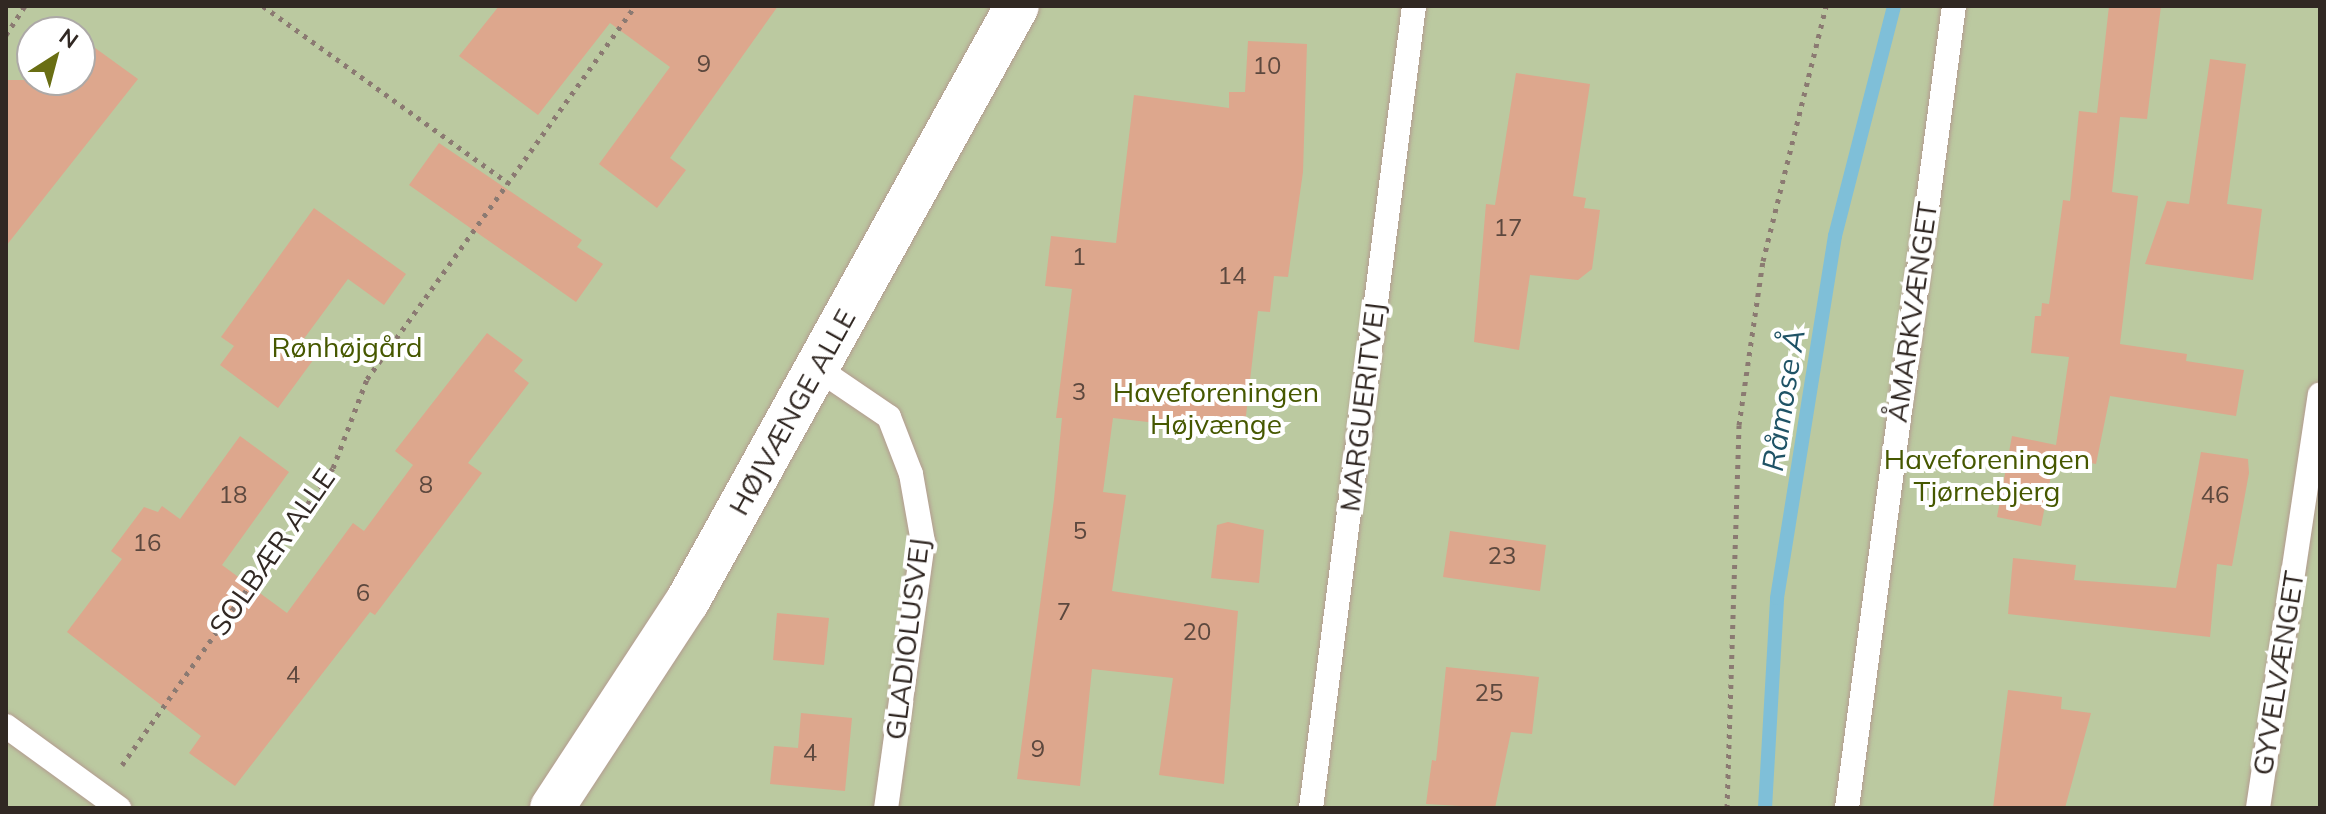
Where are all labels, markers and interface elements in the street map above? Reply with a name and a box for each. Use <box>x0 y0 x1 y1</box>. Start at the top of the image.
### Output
north arrow <box>16 16 96 96</box>
text: N <box>54 22 84 54</box>
house number: 9 <box>697 50 711 78</box>
house number: 10 <box>1253 52 1281 80</box>
street label: ÅMARKVÆNGET <box>1880 200 1944 424</box>
house number: 17 <box>1494 214 1522 242</box>
house number: 1 <box>1072 243 1086 271</box>
house number: 14 <box>1218 262 1246 290</box>
street label: MARGUERITVEJ <box>1333 301 1391 513</box>
street label: HØJVÆNGE ALLE <box>721 303 863 521</box>
water label: Råmose Å <box>1754 326 1812 474</box>
park label: Rønhøjgård <box>272 330 422 364</box>
park label: Haveforeningen Højvænge <box>1113 375 1319 441</box>
house number: 3 <box>1072 378 1086 406</box>
park label: Haveforeningen Tjørnebjerg <box>1884 442 2090 508</box>
street label: SOLBÆR ALLE <box>202 462 342 642</box>
house number: 8 <box>419 471 433 499</box>
house number: 18 <box>219 481 247 509</box>
house number: 46 <box>2201 481 2229 509</box>
house number: 5 <box>1073 517 1087 545</box>
house number: 16 <box>133 529 161 557</box>
street label: GLADIOLUSVEJ <box>878 536 936 742</box>
house number: 23 <box>1488 542 1516 570</box>
street label: GYVELVÆNGET <box>2245 568 2311 778</box>
house number: 6 <box>356 579 370 607</box>
house number: 7 <box>1057 598 1071 626</box>
house number: 20 <box>1183 618 1211 646</box>
house number: 4 <box>286 661 300 689</box>
house number: 25 <box>1475 679 1503 707</box>
house number: 9 <box>1031 735 1045 763</box>
house number: 4 <box>803 739 817 767</box>

